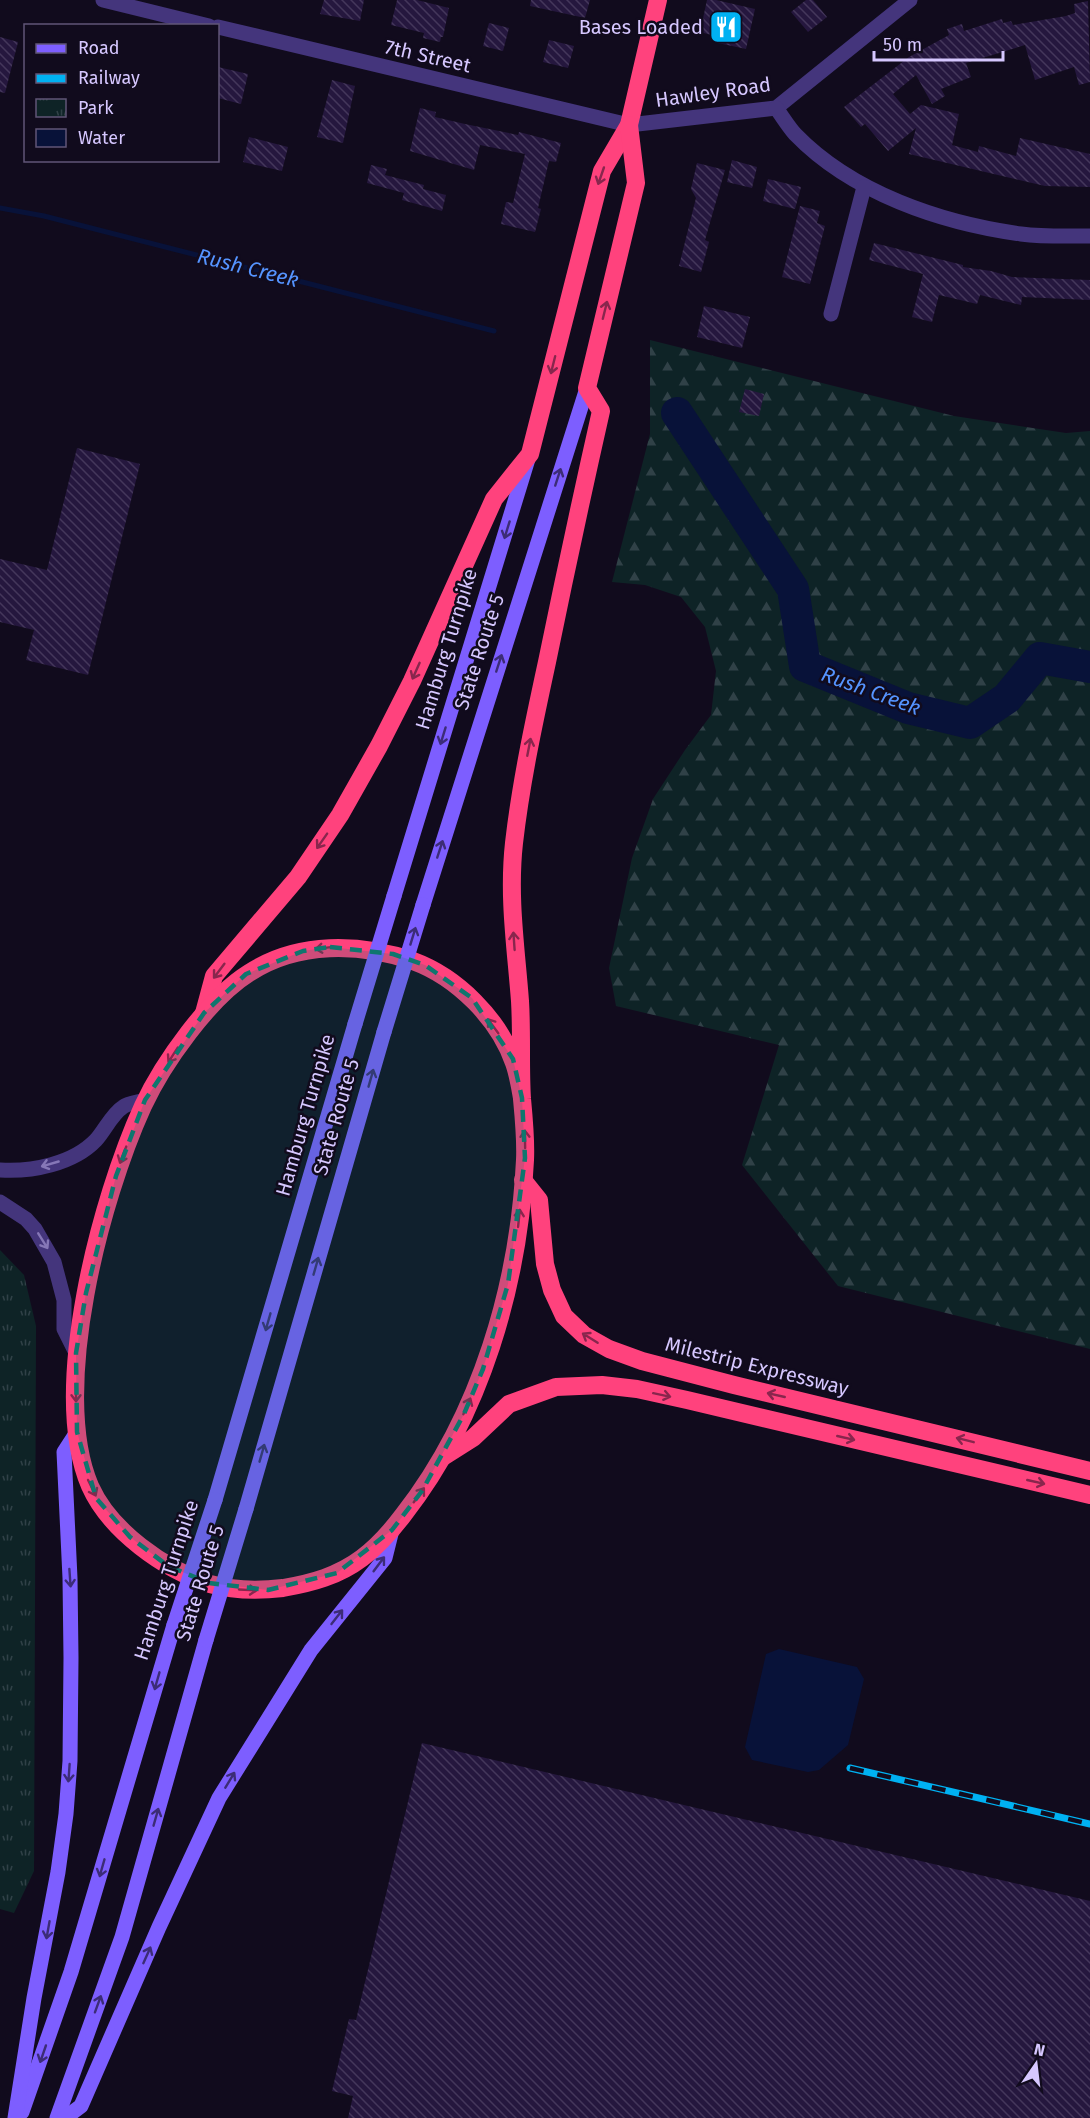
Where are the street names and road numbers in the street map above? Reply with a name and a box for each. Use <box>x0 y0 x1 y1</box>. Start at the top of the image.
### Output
street label: 7th Street <box>383 34 474 78</box>
street label: Hawley Road <box>654 72 772 112</box>
street label: Hamburg Turnpike <box>410 565 482 733</box>
street label: State Route 5 <box>449 591 509 713</box>
street label: Hamburg Turnpike <box>270 1031 340 1199</box>
street label: State Route 5 <box>308 1056 364 1178</box>
street label: Milestrip Expressway <box>663 1332 851 1400</box>
street label: Hamburg Turnpike <box>129 1497 203 1663</box>
street label: State Route 5 <box>171 1522 229 1644</box>

